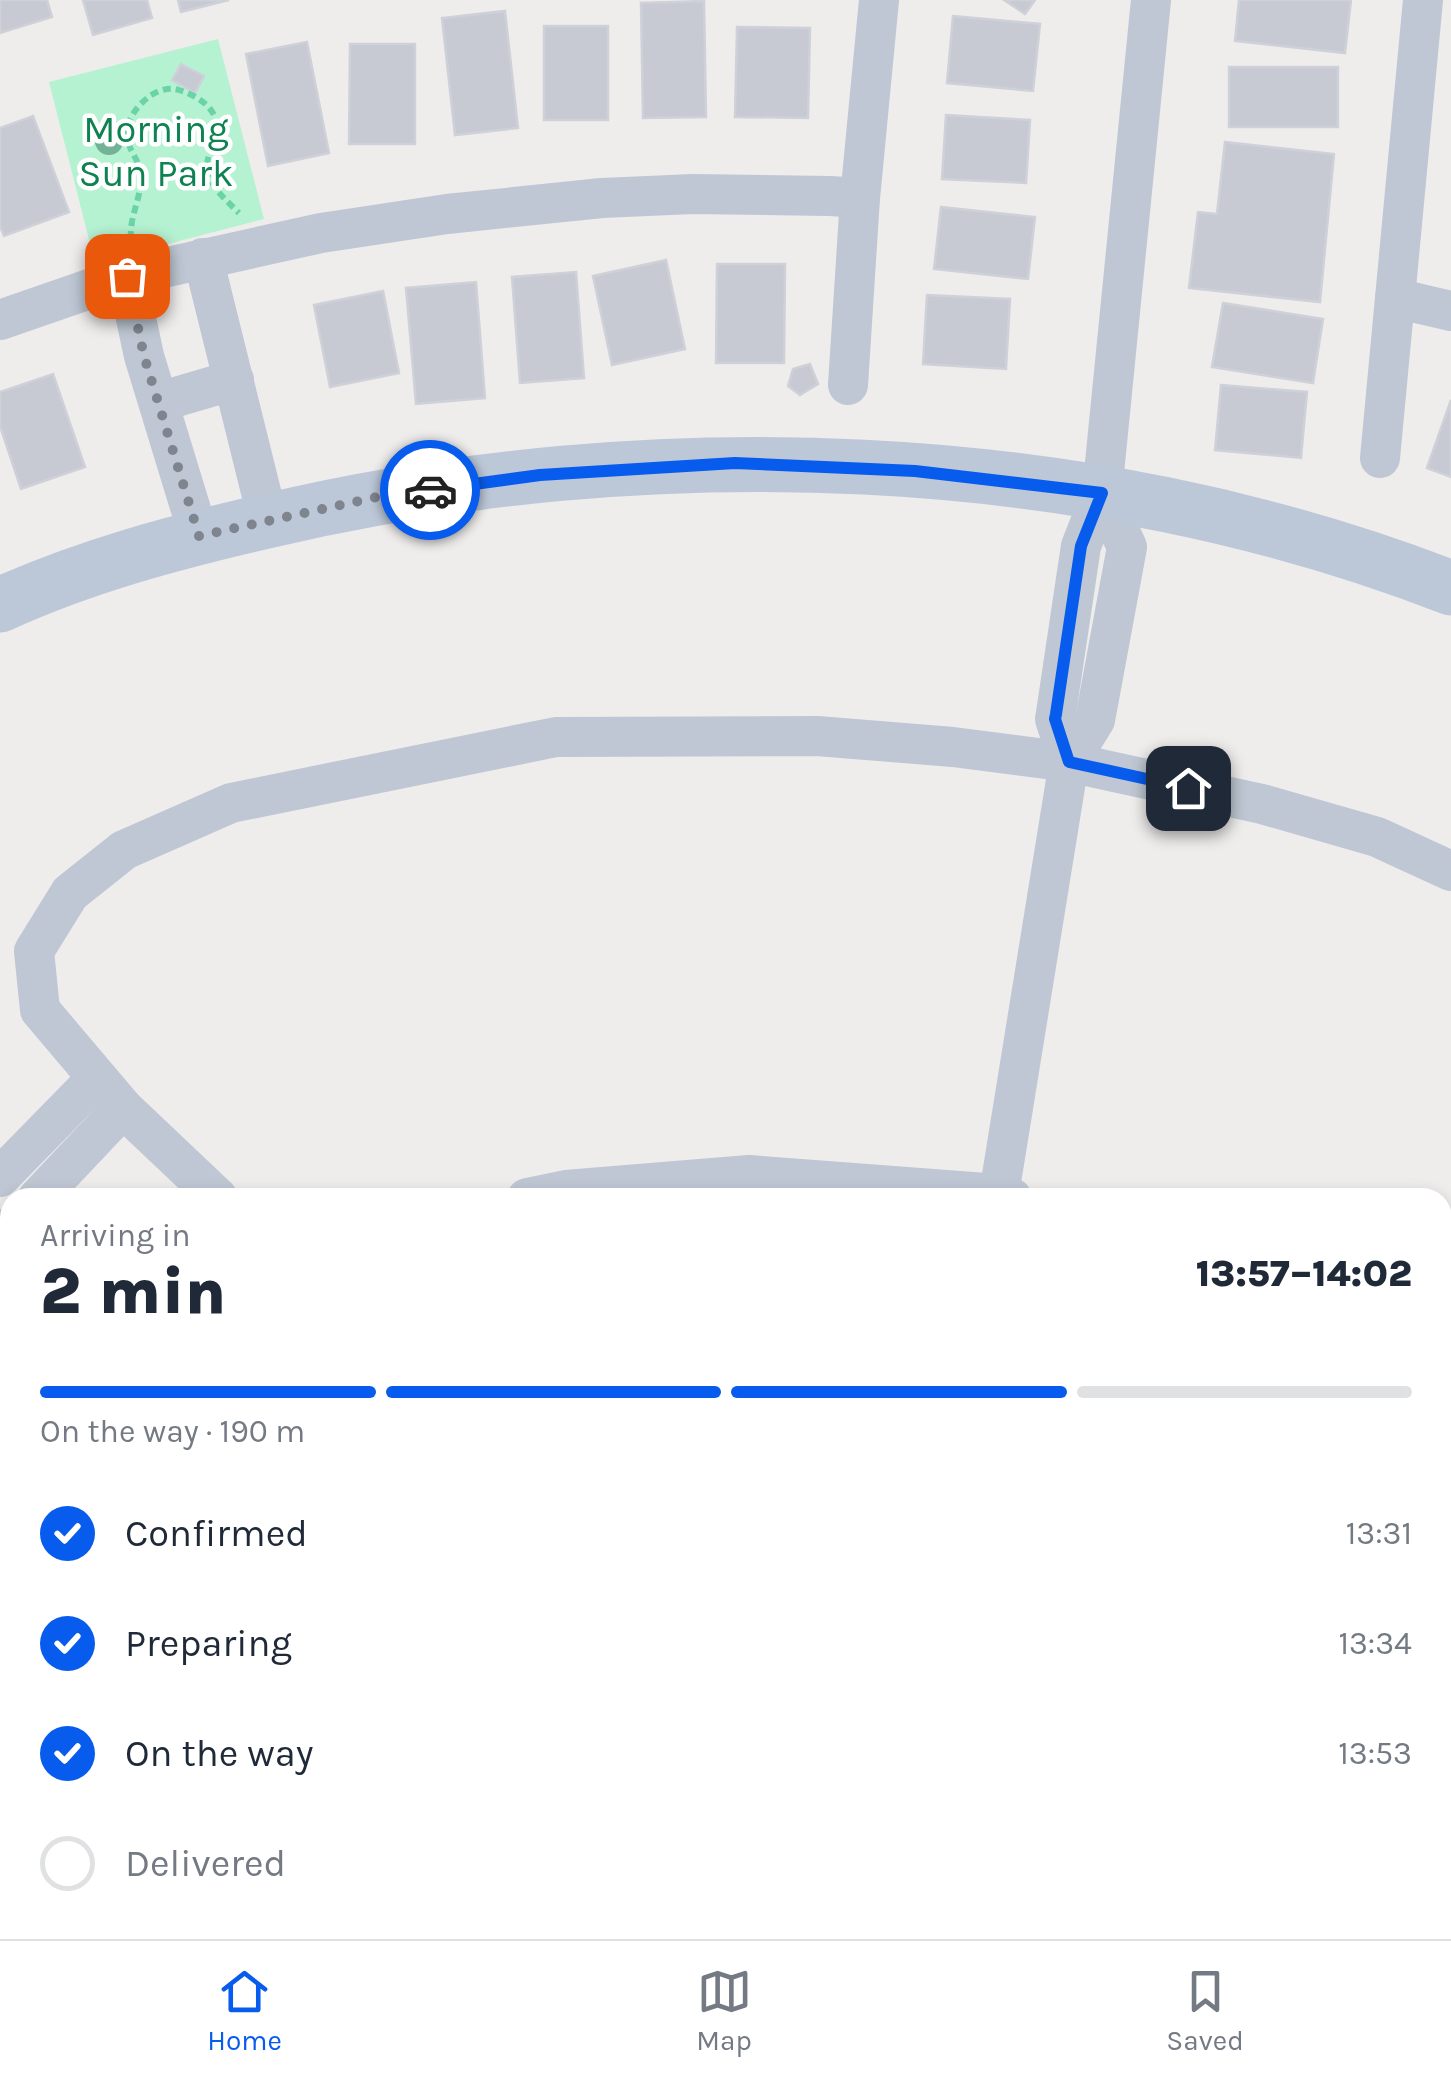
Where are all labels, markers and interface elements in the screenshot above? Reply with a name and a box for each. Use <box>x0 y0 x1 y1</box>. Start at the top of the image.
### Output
park label: Morning Sun Park <box>78 107 234 196</box>
pin <box>85 234 170 319</box>
icon: bag <box>100 249 155 304</box>
courier <box>380 440 480 540</box>
icon: car <box>403 463 458 518</box>
pin <box>1146 746 1231 831</box>
icon: home <box>1161 761 1216 816</box>
text: Arriving in <box>40 1217 191 1254</box>
text: 13:57–14:02 <box>1196 1251 1412 1296</box>
text: 2 min <box>40 1253 226 1329</box>
text: On the way · 190 m <box>40 1413 305 1450</box>
icon: check <box>40 1506 95 1561</box>
text: Confirmed <box>125 1511 308 1556</box>
text: 13:31 <box>1346 1515 1412 1552</box>
icon: check <box>40 1616 95 1671</box>
text: Preparing <box>125 1621 292 1666</box>
text: 13:34 <box>1338 1625 1412 1662</box>
icon: check <box>40 1726 95 1781</box>
text: On the way <box>125 1731 313 1776</box>
text: 13:53 <box>1338 1735 1412 1772</box>
text: Delivered <box>125 1841 286 1886</box>
tab: Home <box>207 1964 282 2057</box>
tab: Map <box>696 1964 752 2057</box>
tab: Saved <box>1166 1964 1244 2057</box>

